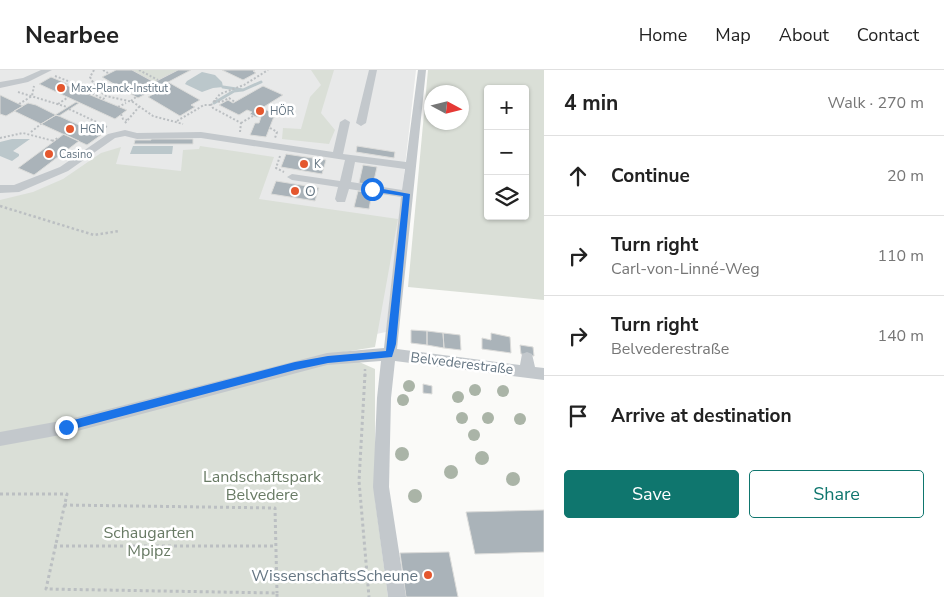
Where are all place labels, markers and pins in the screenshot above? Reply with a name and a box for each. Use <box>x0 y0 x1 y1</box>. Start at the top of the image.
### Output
place label: Max-Planck-Institut <box>71 81 168 96</box>
marker: Max-Planck-Institut <box>55 82 67 94</box>
place label: HÖR <box>270 104 295 119</box>
marker: HÖR <box>254 105 266 117</box>
place label: HGN <box>80 122 105 137</box>
marker: HGN <box>64 123 76 135</box>
place label: Casino <box>59 147 92 162</box>
marker: Casino <box>43 148 55 160</box>
place label: K <box>314 157 322 172</box>
marker: K <box>298 158 310 170</box>
place label: O <box>305 182 316 201</box>
marker: O <box>289 185 301 197</box>
place label: WissenschaftsScheune <box>251 565 418 587</box>
marker: WissenschaftsScheune <box>422 569 434 581</box>

